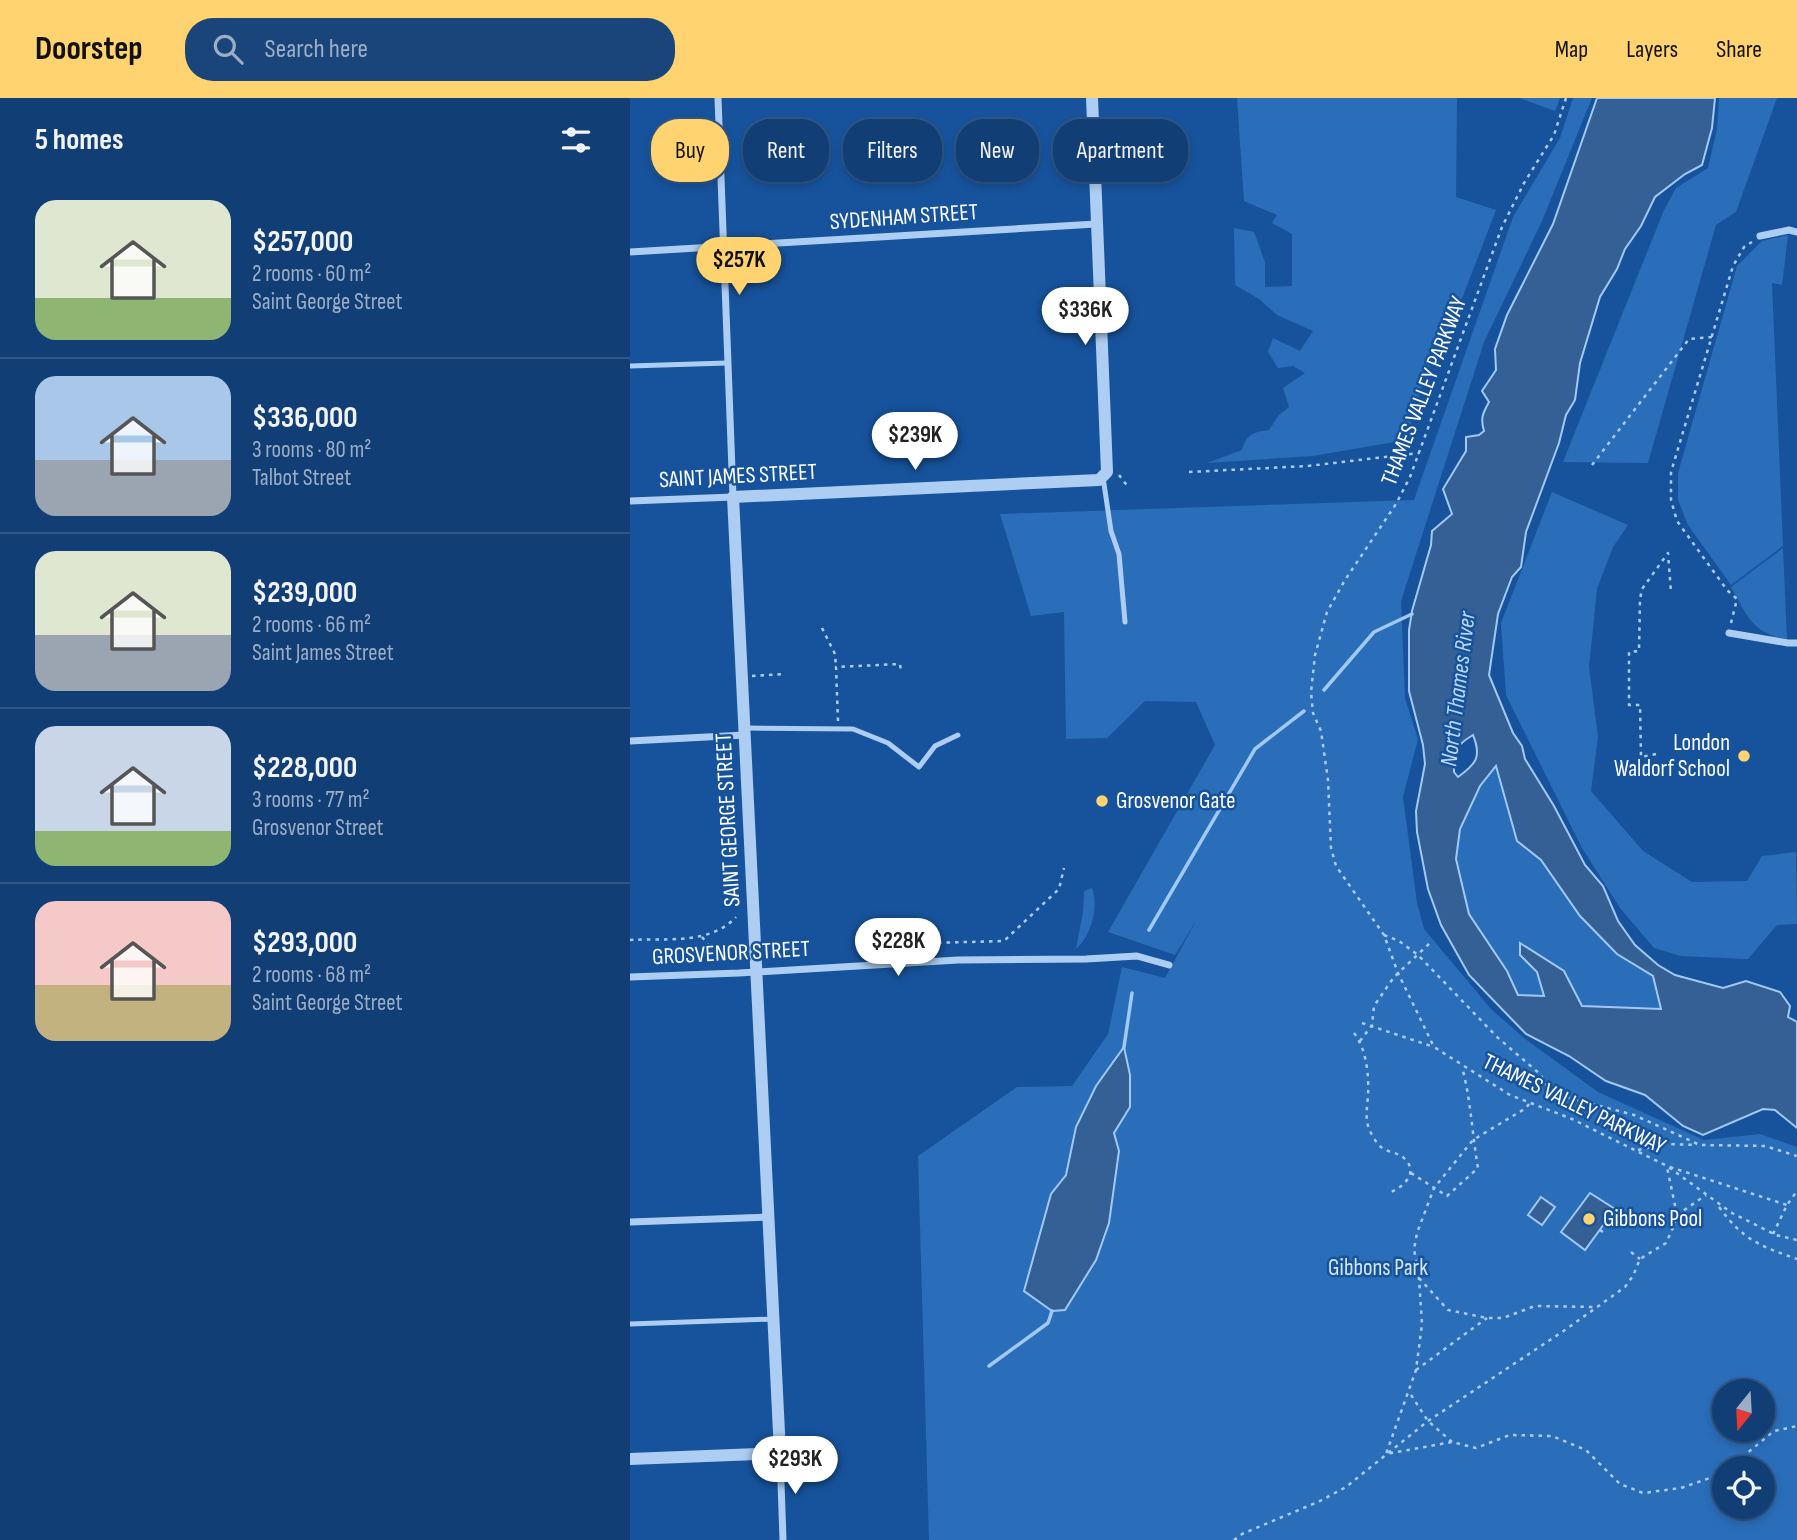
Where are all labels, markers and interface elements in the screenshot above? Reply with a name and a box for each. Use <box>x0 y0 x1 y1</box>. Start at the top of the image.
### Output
search box <box>185 18 675 81</box>
text: Doorstep <box>35 29 143 69</box>
icon: search <box>209 30 247 68</box>
text: Search here <box>265 34 368 65</box>
text: Map <box>1555 35 1588 64</box>
text: Layers <box>1626 35 1678 64</box>
text: Share <box>1716 35 1762 64</box>
chip: Buy <box>651 119 729 182</box>
chip: Rent <box>743 119 829 182</box>
chip: Filters <box>843 119 942 182</box>
chip: New <box>956 119 1039 182</box>
chip: Apartment <box>1053 119 1188 182</box>
icon: filters <box>557 121 595 159</box>
text: 5 homes <box>35 122 124 158</box>
street label: SYDENHAM STREET <box>829 198 979 236</box>
text: $257,000 <box>252 224 353 260</box>
icon: home <box>91 228 175 312</box>
pin: $257K <box>690 238 788 297</box>
text: $257K <box>712 246 766 274</box>
text: 2 rooms · 60 m² <box>252 260 371 288</box>
text: Saint George Street <box>252 288 402 316</box>
pin: $336K <box>1036 288 1134 347</box>
street label: THAMES VALLEY PARKWAY <box>1375 292 1473 489</box>
text: $336K <box>1058 296 1112 324</box>
text: $336,000 <box>252 400 358 436</box>
icon: home <box>91 404 175 488</box>
pin: $239K <box>866 412 964 472</box>
text: $239K <box>888 421 942 449</box>
text: 3 rooms · 80 m² <box>252 436 371 464</box>
street label: SAINT JAMES STREET <box>658 458 818 494</box>
text: Talbot Street <box>252 464 351 492</box>
text: $239,000 <box>252 575 357 611</box>
icon: home <box>91 579 175 663</box>
water label: North Thames River <box>1434 609 1482 768</box>
text: 2 rooms · 66 m² <box>252 611 371 639</box>
text: Saint James Street <box>252 639 394 667</box>
place label: London Waldorf School <box>1614 729 1730 783</box>
street label: SAINT GEORGE STREET <box>709 732 747 908</box>
marker: London Waldorf School <box>1736 748 1752 764</box>
text: $228,000 <box>252 750 357 786</box>
icon: home <box>91 754 175 838</box>
text: 3 rooms · 77 m² <box>252 786 370 814</box>
place label: Grosvenor Gate <box>1116 787 1235 815</box>
marker: Grosvenor Gate <box>1094 793 1110 809</box>
text: Grosvenor Street <box>252 814 384 842</box>
pin: $228K <box>849 918 947 978</box>
text: $293,000 <box>252 925 357 961</box>
text: $228K <box>871 927 925 955</box>
icon: home <box>91 929 175 1013</box>
street label: GROSVENOR STREET <box>651 935 811 971</box>
text: 2 rooms · 68 m² <box>252 961 371 989</box>
text: Saint George Street <box>252 989 402 1017</box>
street label: THAMES VALLEY PARKWAY <box>1478 1048 1670 1161</box>
place label: Gibbons Pool <box>1603 1205 1702 1233</box>
marker: Gibbons Pool <box>1581 1211 1597 1227</box>
park label: Gibbons Park <box>1328 1254 1428 1282</box>
north arrow <box>1712 1379 1774 1442</box>
map controls <box>1712 1379 1775 1519</box>
pin: $293K <box>746 1436 844 1496</box>
text: $293K <box>768 1445 822 1473</box>
button: locate <box>1712 1456 1775 1519</box>

